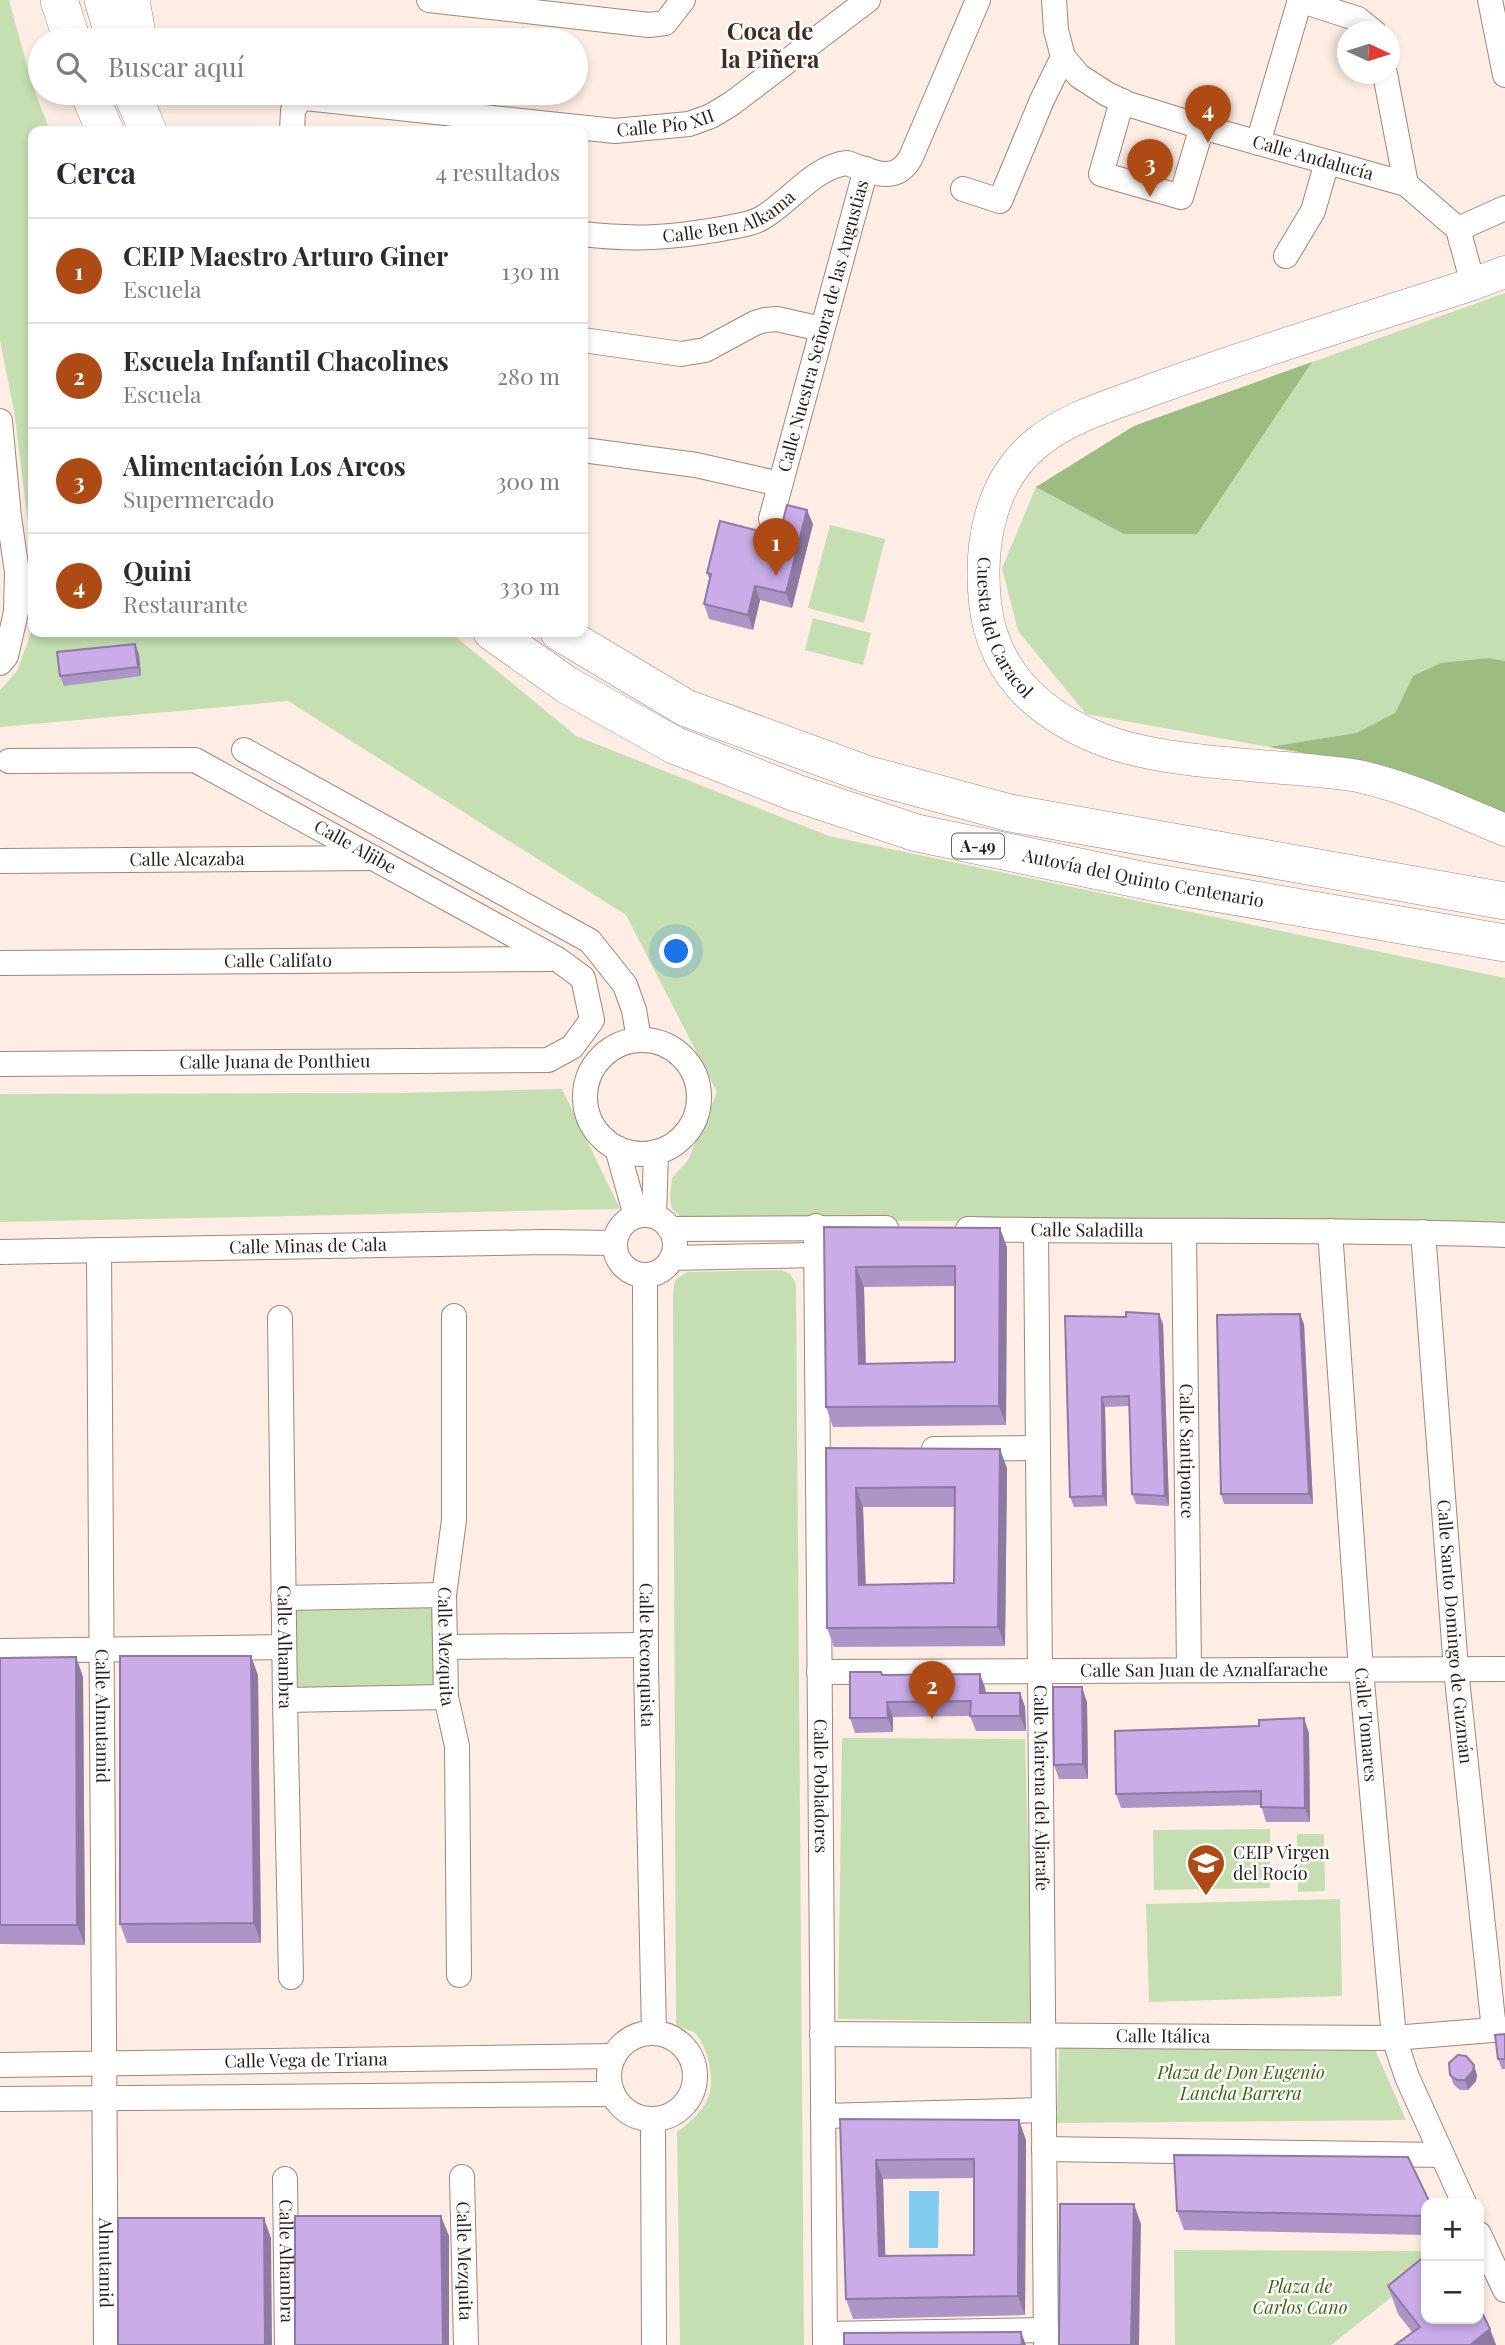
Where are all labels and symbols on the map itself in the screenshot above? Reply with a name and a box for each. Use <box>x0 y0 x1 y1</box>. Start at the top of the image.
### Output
district label: Coca de la Piñera <box>721 14 820 74</box>
north arrow <box>1337 21 1400 84</box>
pin: 4 <box>1185 85 1231 143</box>
street label: Calle Pío XII <box>616 103 717 142</box>
street label: Calle Andalucía <box>1250 129 1376 185</box>
pin: 3 <box>1127 139 1173 197</box>
street label: Calle Nuestra Señora de las Angustias <box>771 177 874 474</box>
street label: Calle Ben Alkama <box>661 185 800 248</box>
pin: 1 <box>753 518 799 576</box>
street label: Cuesta del Caracol <box>972 556 1039 703</box>
street label: Calle Aljibe <box>310 814 401 879</box>
road number: A-49 <box>952 834 1004 859</box>
street label: Autovía del Quinto Centenario <box>1020 842 1266 912</box>
street label: Calle Alcazaba <box>129 846 245 871</box>
your location <box>659 934 693 968</box>
street label: Calle Califato <box>224 948 332 972</box>
street label: Calle Juana de Ponthieu <box>179 1048 371 1074</box>
street label: Calle Saladilla <box>1030 1217 1144 1242</box>
street label: Calle Minas de Cala <box>229 1232 387 1259</box>
street label: Calle Santiponce <box>1175 1383 1200 1519</box>
street label: Calle Santo Domingo de Guzmán <box>1432 1499 1479 1765</box>
street label: Calle Reconquista <box>635 1583 660 1728</box>
street label: Calle Alhambra <box>272 1585 298 1709</box>
street label: Calle Mezquita <box>433 1585 461 1708</box>
street label: Calle Almutamid <box>91 1649 115 1784</box>
street label: Calle San Juan de Aznalfarache <box>1080 1657 1328 1682</box>
pin: 2 <box>909 1661 955 1719</box>
street label: Calle Tomares <box>1350 1666 1384 1783</box>
street label: Calle Mairena del Aljarafe <box>1029 1685 1055 1891</box>
street label: Calle Pobladores <box>809 1719 834 1853</box>
place label: CEIP Virgen del Rocío <box>1233 1840 1330 1885</box>
school or university icon: CEIP Virgen del Rocío <box>1185 1842 1227 1897</box>
street label: Calle Itálica <box>1116 2023 1210 2048</box>
street label: Calle Vega de Triana <box>224 2046 388 2073</box>
park label: Plaza de Don Eugenio Lancha Barrera <box>1156 2060 1325 2105</box>
street label: Calle Alhambra <box>274 2199 300 2323</box>
street label: Calle Mezquita <box>452 2201 478 2321</box>
street label: Almutamid <box>94 2217 119 2309</box>
park label: Plaza de Carlos Cano <box>1252 2274 1348 2319</box>

